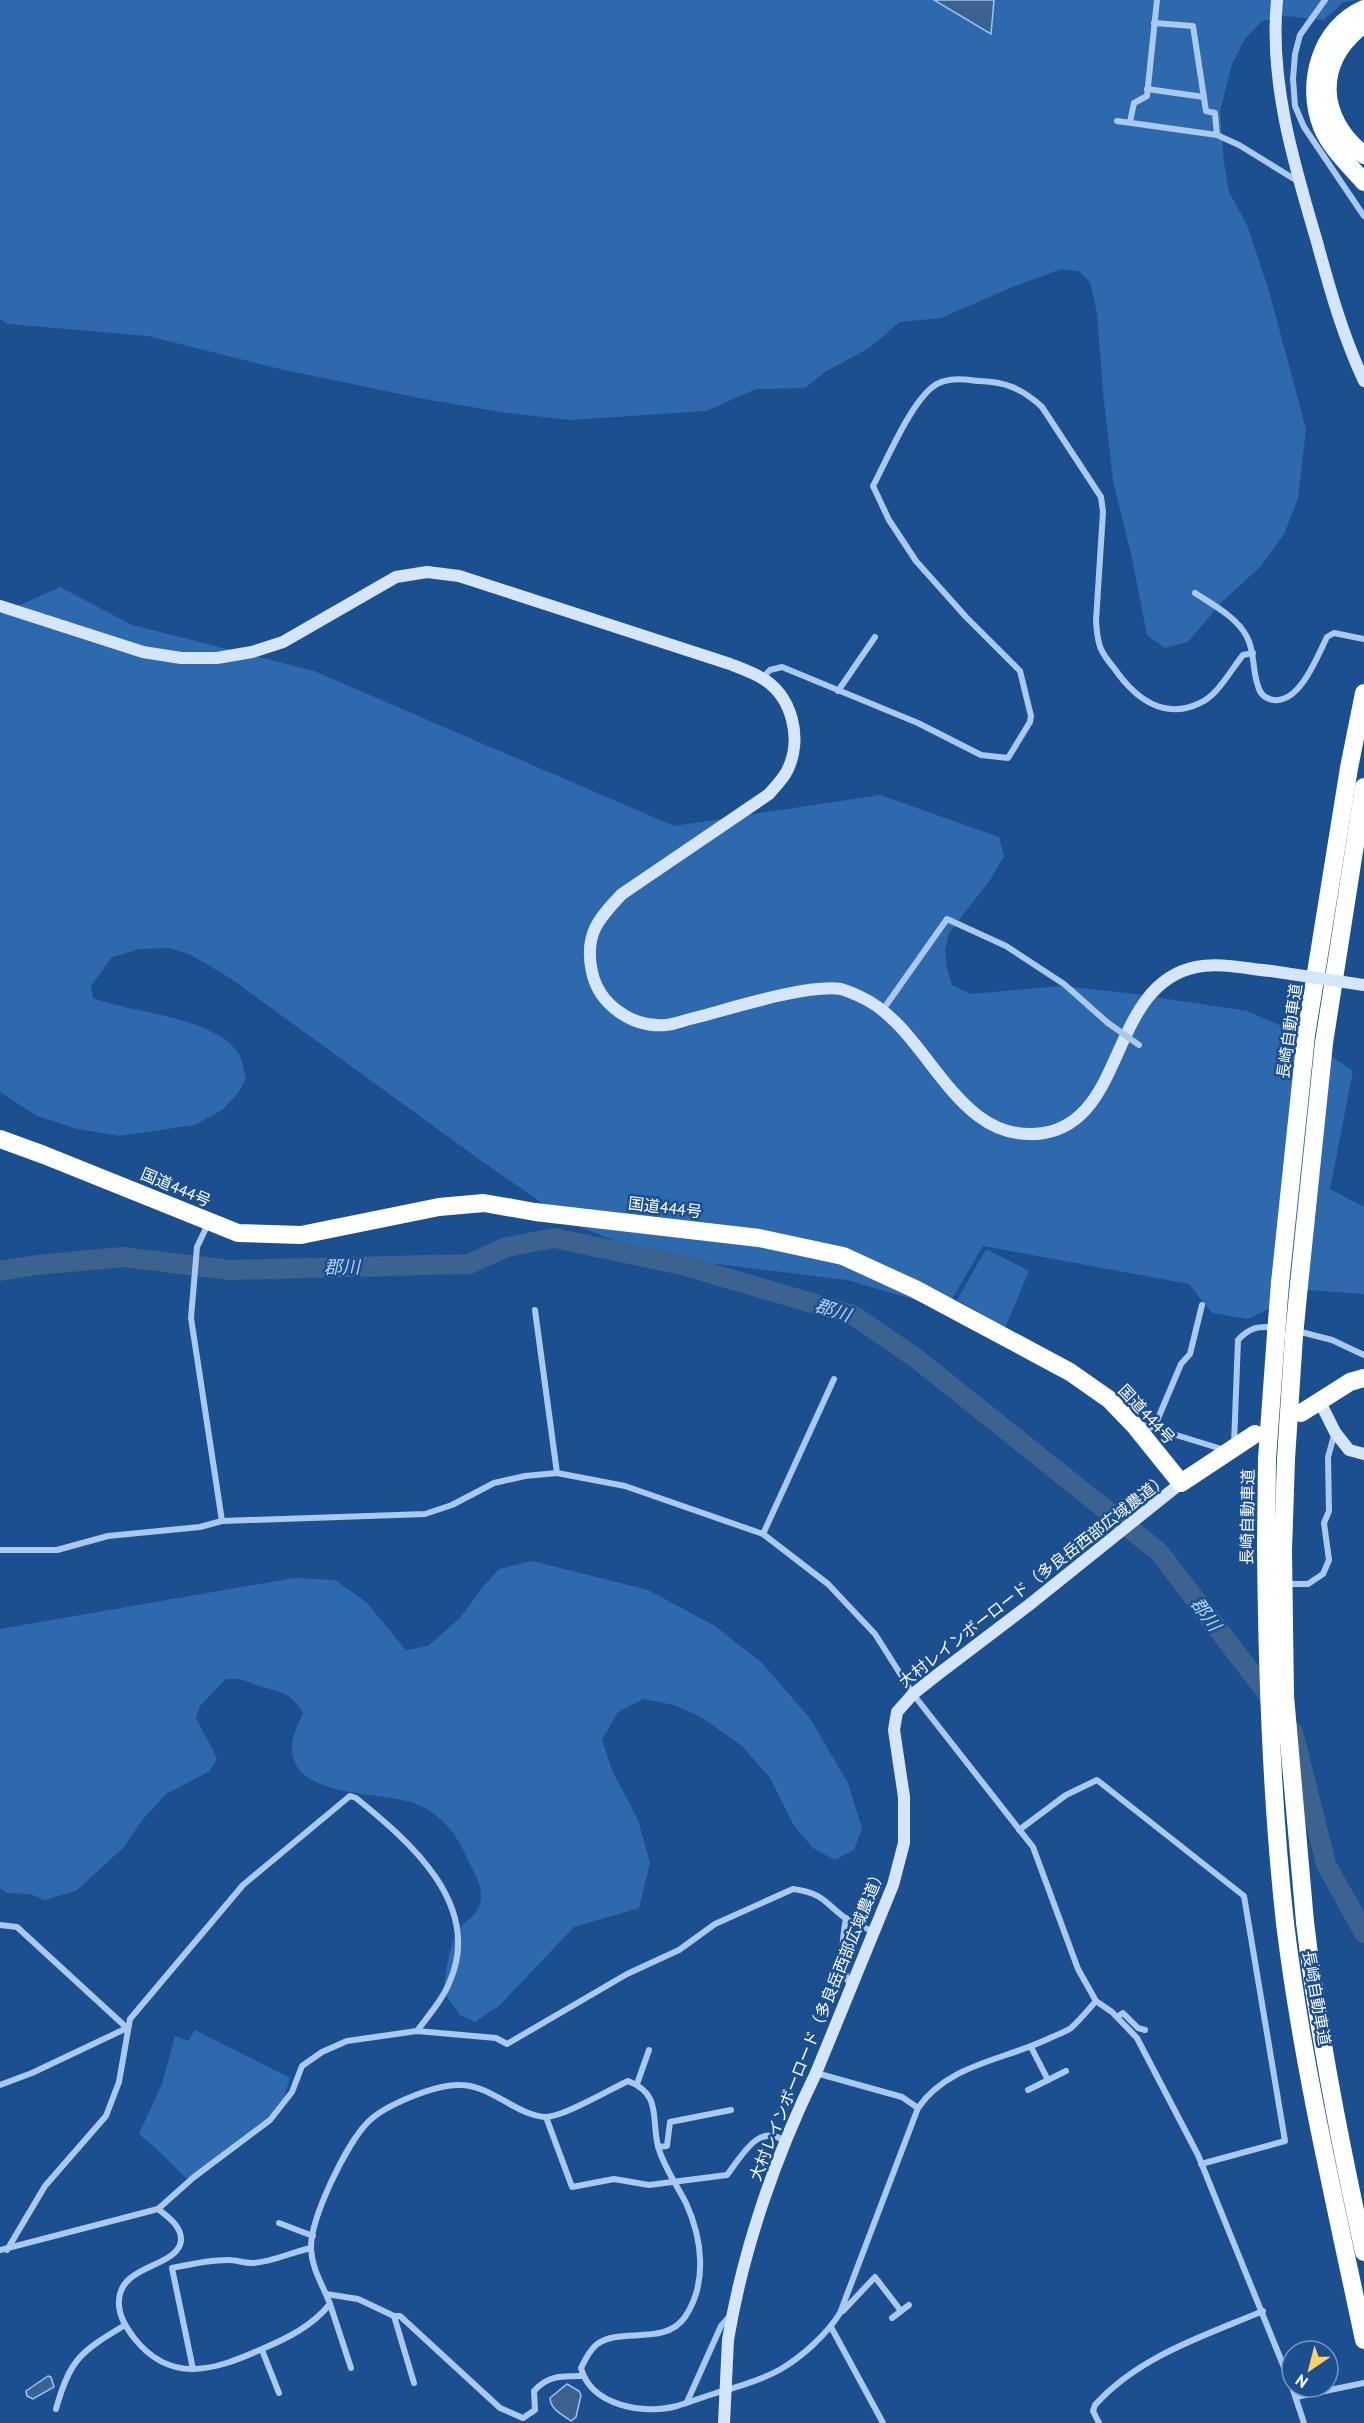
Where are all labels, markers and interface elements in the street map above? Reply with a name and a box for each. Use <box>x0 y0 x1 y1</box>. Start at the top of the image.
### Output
street label: 長崎自動車道 <box>1272 982 1306 1080</box>
street label: 国道444号 <box>138 1163 214 1211</box>
street label: 国道444号 <box>627 1193 703 1221</box>
water label: 郡川 <box>324 1255 362 1279</box>
water label: 郡川 <box>812 1294 856 1327</box>
street label: 国道444号 <box>1114 1380 1180 1448</box>
street label: 大村レインボーロード（多良岳西部広域農道） <box>894 1469 1172 1691</box>
street label: 長崎自動車道 <box>1236 1469 1258 1565</box>
water label: 郡川 <box>1186 1593 1227 1637</box>
street label: 大村レインボーロード（多良岳西部広域農道） <box>745 1864 889 2184</box>
street label: 長崎自動車道 <box>1299 1949 1335 2047</box>
north arrow <box>1280 2339 1340 2399</box>
text: N <box>1291 2370 1311 2392</box>

